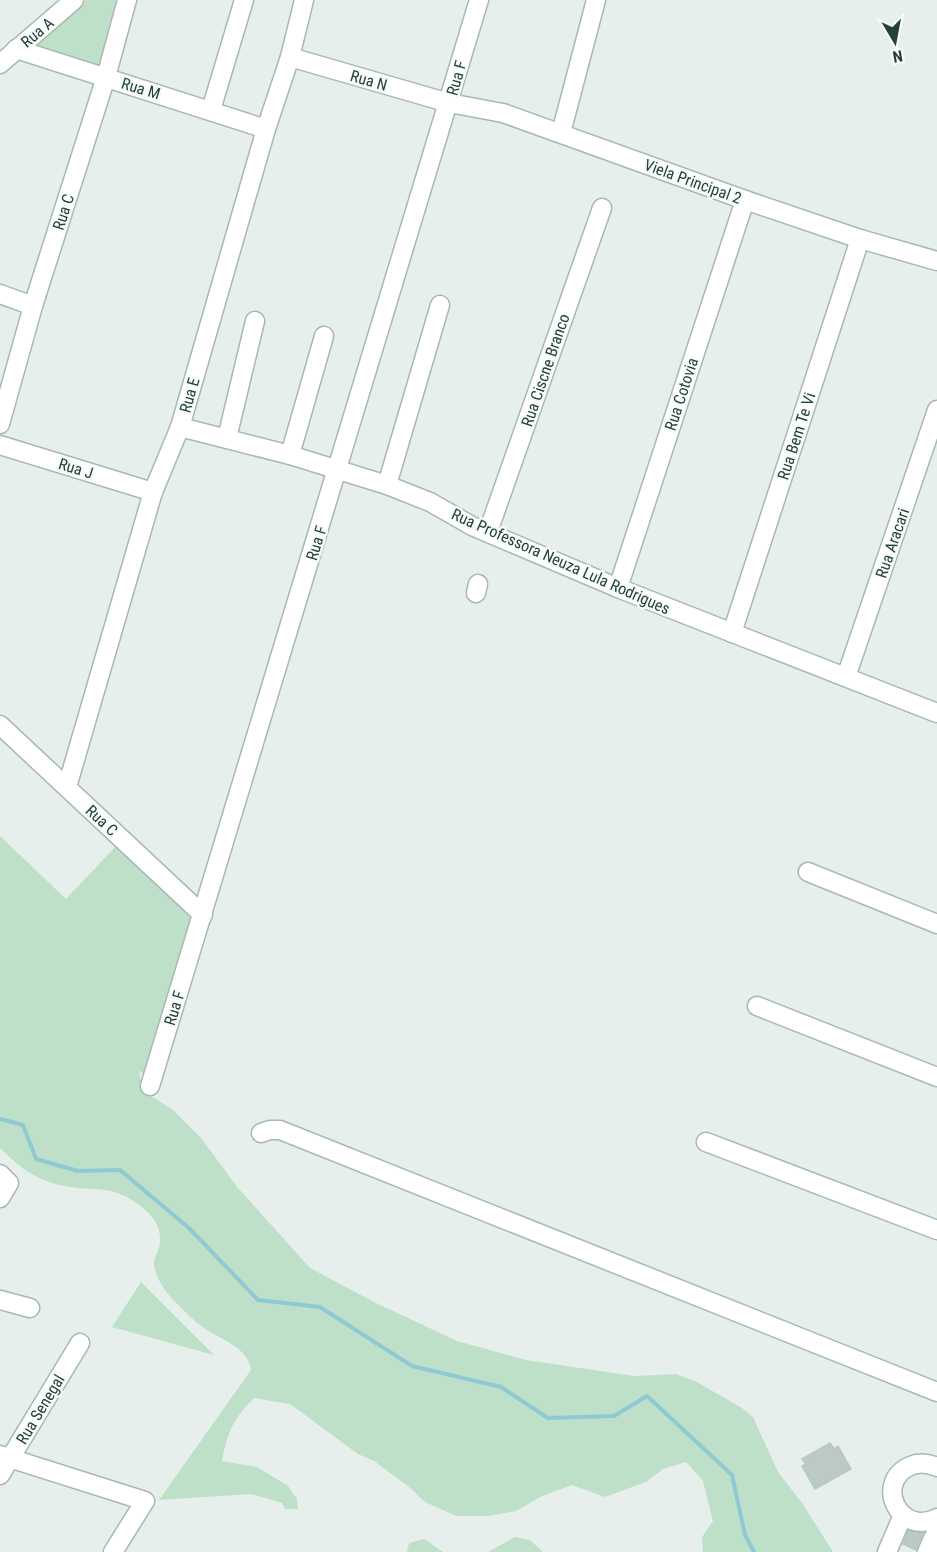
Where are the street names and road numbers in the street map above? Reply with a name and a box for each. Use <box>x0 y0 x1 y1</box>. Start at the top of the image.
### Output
street label: Rua A <box>17 13 58 51</box>
street label: Rua F <box>442 58 471 98</box>
street label: Rua N <box>348 66 389 95</box>
street label: Rua M <box>119 74 163 103</box>
street label: Viela Principal 2 <box>642 155 744 208</box>
street label: Rua C <box>49 192 78 233</box>
street label: Rua Ciscne Branco <box>517 311 574 429</box>
street label: Rua Cotovia <box>661 355 702 433</box>
street label: Rua E <box>175 375 204 415</box>
street label: Rua Bem Te Vi <box>773 390 820 482</box>
street label: Rua J <box>56 454 96 483</box>
street label: Rua Professora Neuza Lula Rodrigues <box>449 505 673 618</box>
street label: Rua Aracari <box>872 506 913 581</box>
street label: Rua F <box>302 523 331 563</box>
street label: Rua C <box>82 801 122 840</box>
street label: Rua F <box>160 988 189 1028</box>
street label: Rua Senegal <box>12 1371 69 1448</box>

